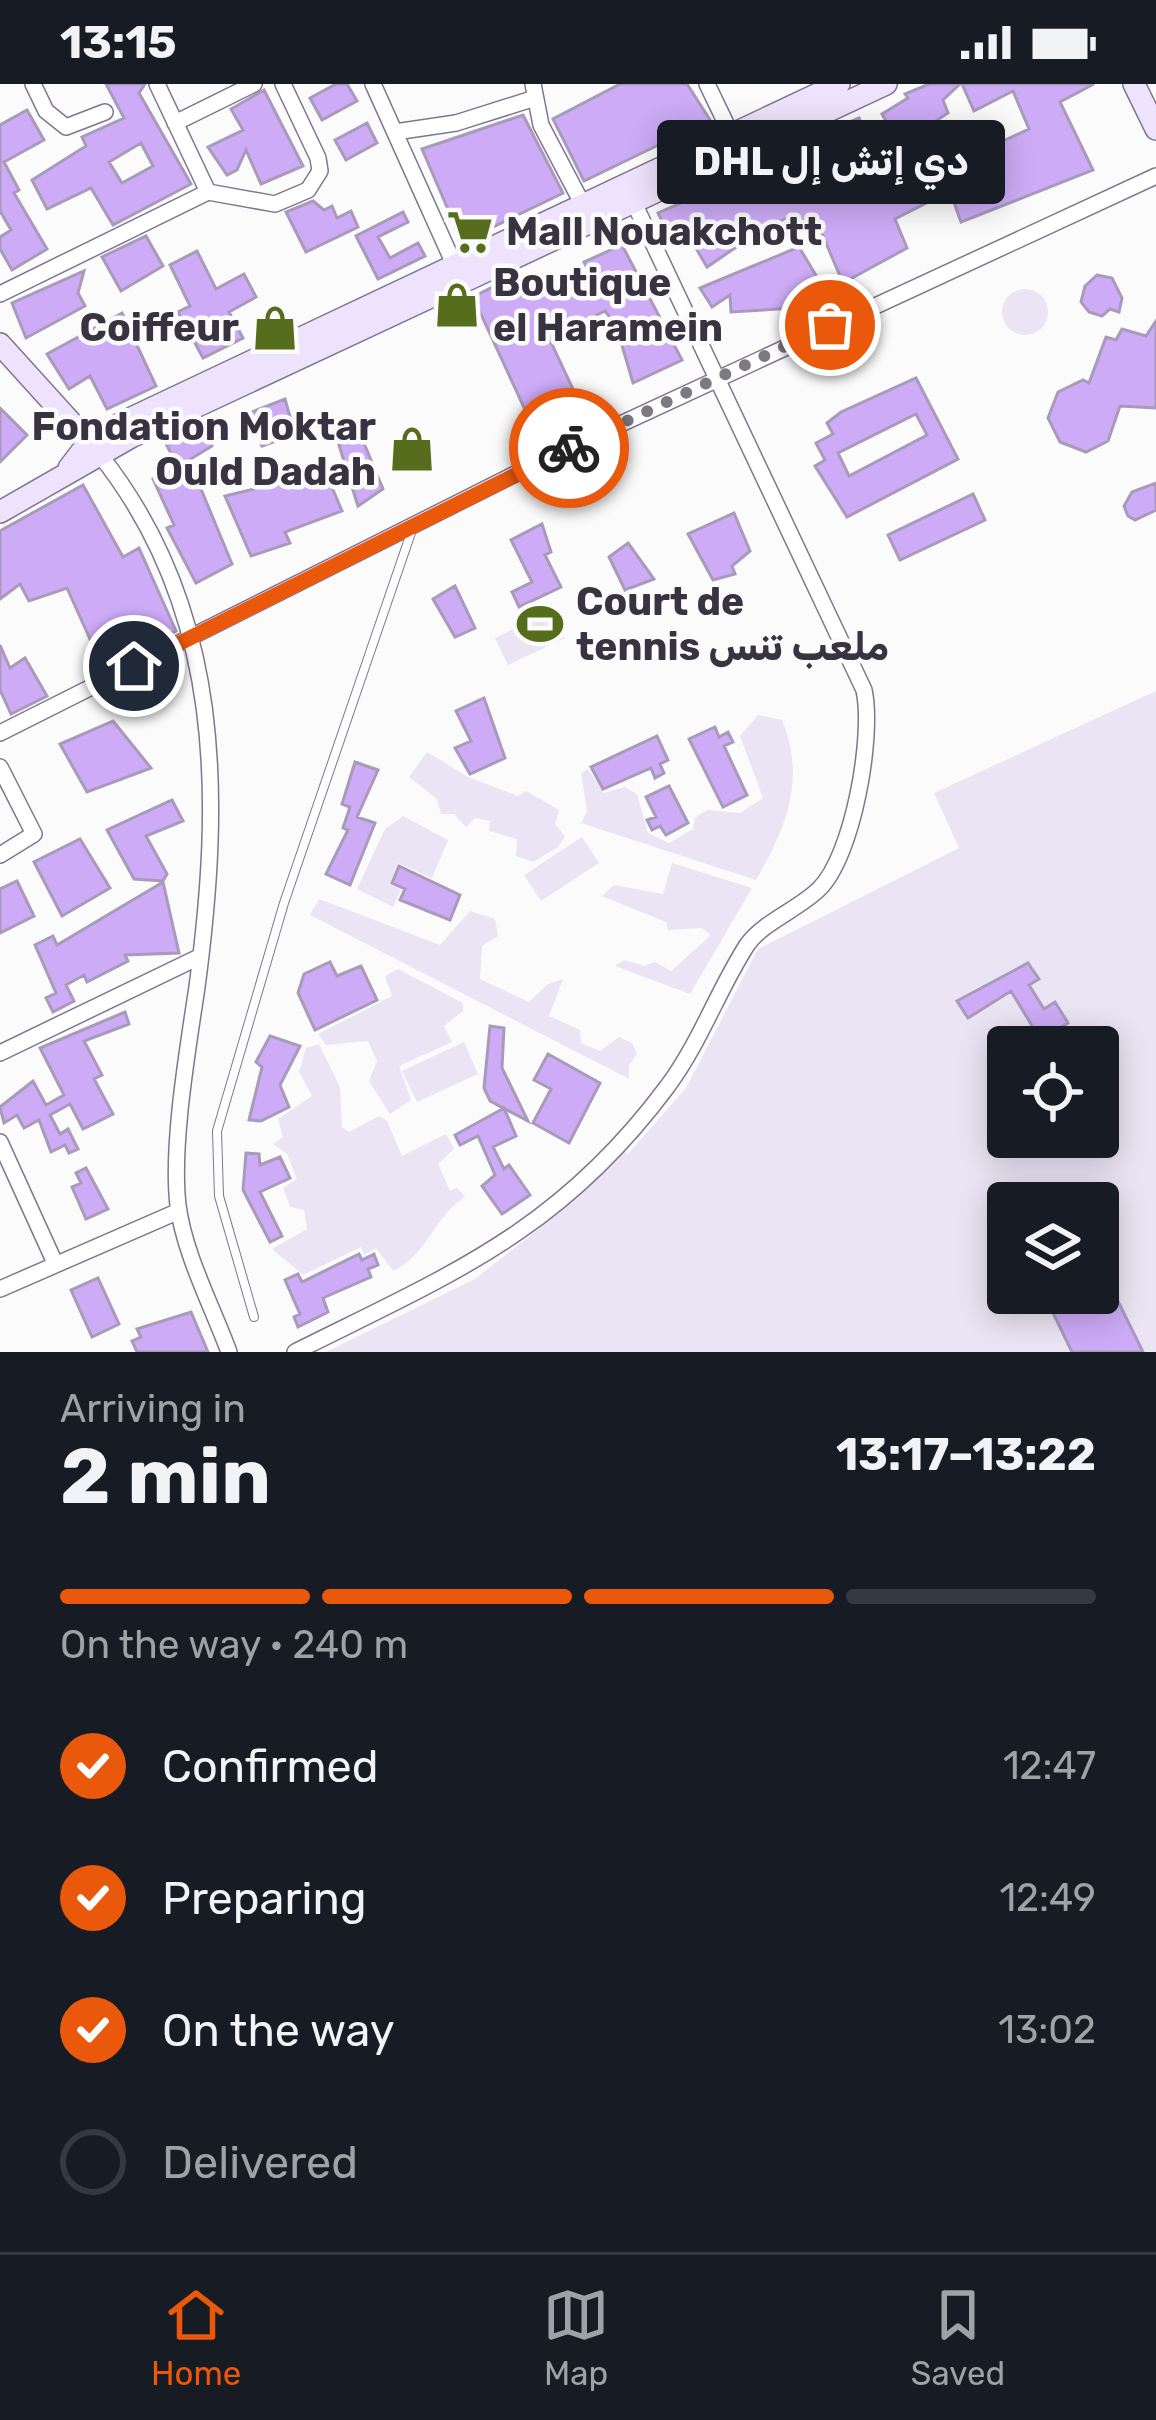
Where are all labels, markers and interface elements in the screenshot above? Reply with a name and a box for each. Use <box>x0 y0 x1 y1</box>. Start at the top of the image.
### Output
text: 13:15 <box>60 16 177 69</box>
callout: DHL دي إتش إل <box>656 121 1004 205</box>
text: DHL دي إتش إل <box>693 139 969 185</box>
supermarket icon: Mall Nouakchott <box>445 207 495 257</box>
place label: Mall Nouakchott <box>506 209 822 255</box>
place label: Boutique el Haramein <box>493 260 723 351</box>
pin <box>779 274 881 376</box>
shop icon: Boutique el Haramein <box>432 280 482 330</box>
icon: bag <box>797 292 863 358</box>
shop icon: Coiffeur <box>250 303 300 353</box>
place label: Coiffeur <box>80 305 239 351</box>
courier <box>509 388 629 508</box>
place label: Fondation Moktar Ould Dadah <box>31 404 376 495</box>
icon: bike <box>536 415 602 481</box>
shop icon: Fondation Moktar Ould Dadah <box>387 424 437 474</box>
place label: Court de tennis ملعب تنس <box>576 579 889 670</box>
sports icon: Court de tennis ملعب تنس <box>515 599 565 649</box>
pin <box>83 615 185 717</box>
icon: home <box>101 633 167 699</box>
map controls <box>987 1026 1119 1314</box>
button: locate <box>987 1026 1119 1158</box>
button: layers <box>987 1182 1119 1314</box>
text: Arriving in <box>60 1386 246 1432</box>
text: 13:17–13:22 <box>836 1428 1096 1481</box>
text: 2 min <box>60 1430 271 1523</box>
text: On the way · 240 m <box>60 1622 408 1668</box>
icon: check <box>60 1733 126 1799</box>
text: Confirmed <box>162 1740 379 1793</box>
text: 12:47 <box>1003 1743 1096 1789</box>
icon: check <box>60 1865 126 1931</box>
text: Preparing <box>162 1872 367 1925</box>
text: 12:49 <box>999 1875 1096 1921</box>
icon: check <box>60 1997 126 2063</box>
text: On the way <box>162 2004 395 2057</box>
text: 13:02 <box>998 2007 1096 2053</box>
text: Delivered <box>162 2136 358 2189</box>
tab: Home <box>151 2282 241 2393</box>
tab: Map <box>543 2282 609 2393</box>
tab: Saved <box>911 2282 1005 2393</box>

